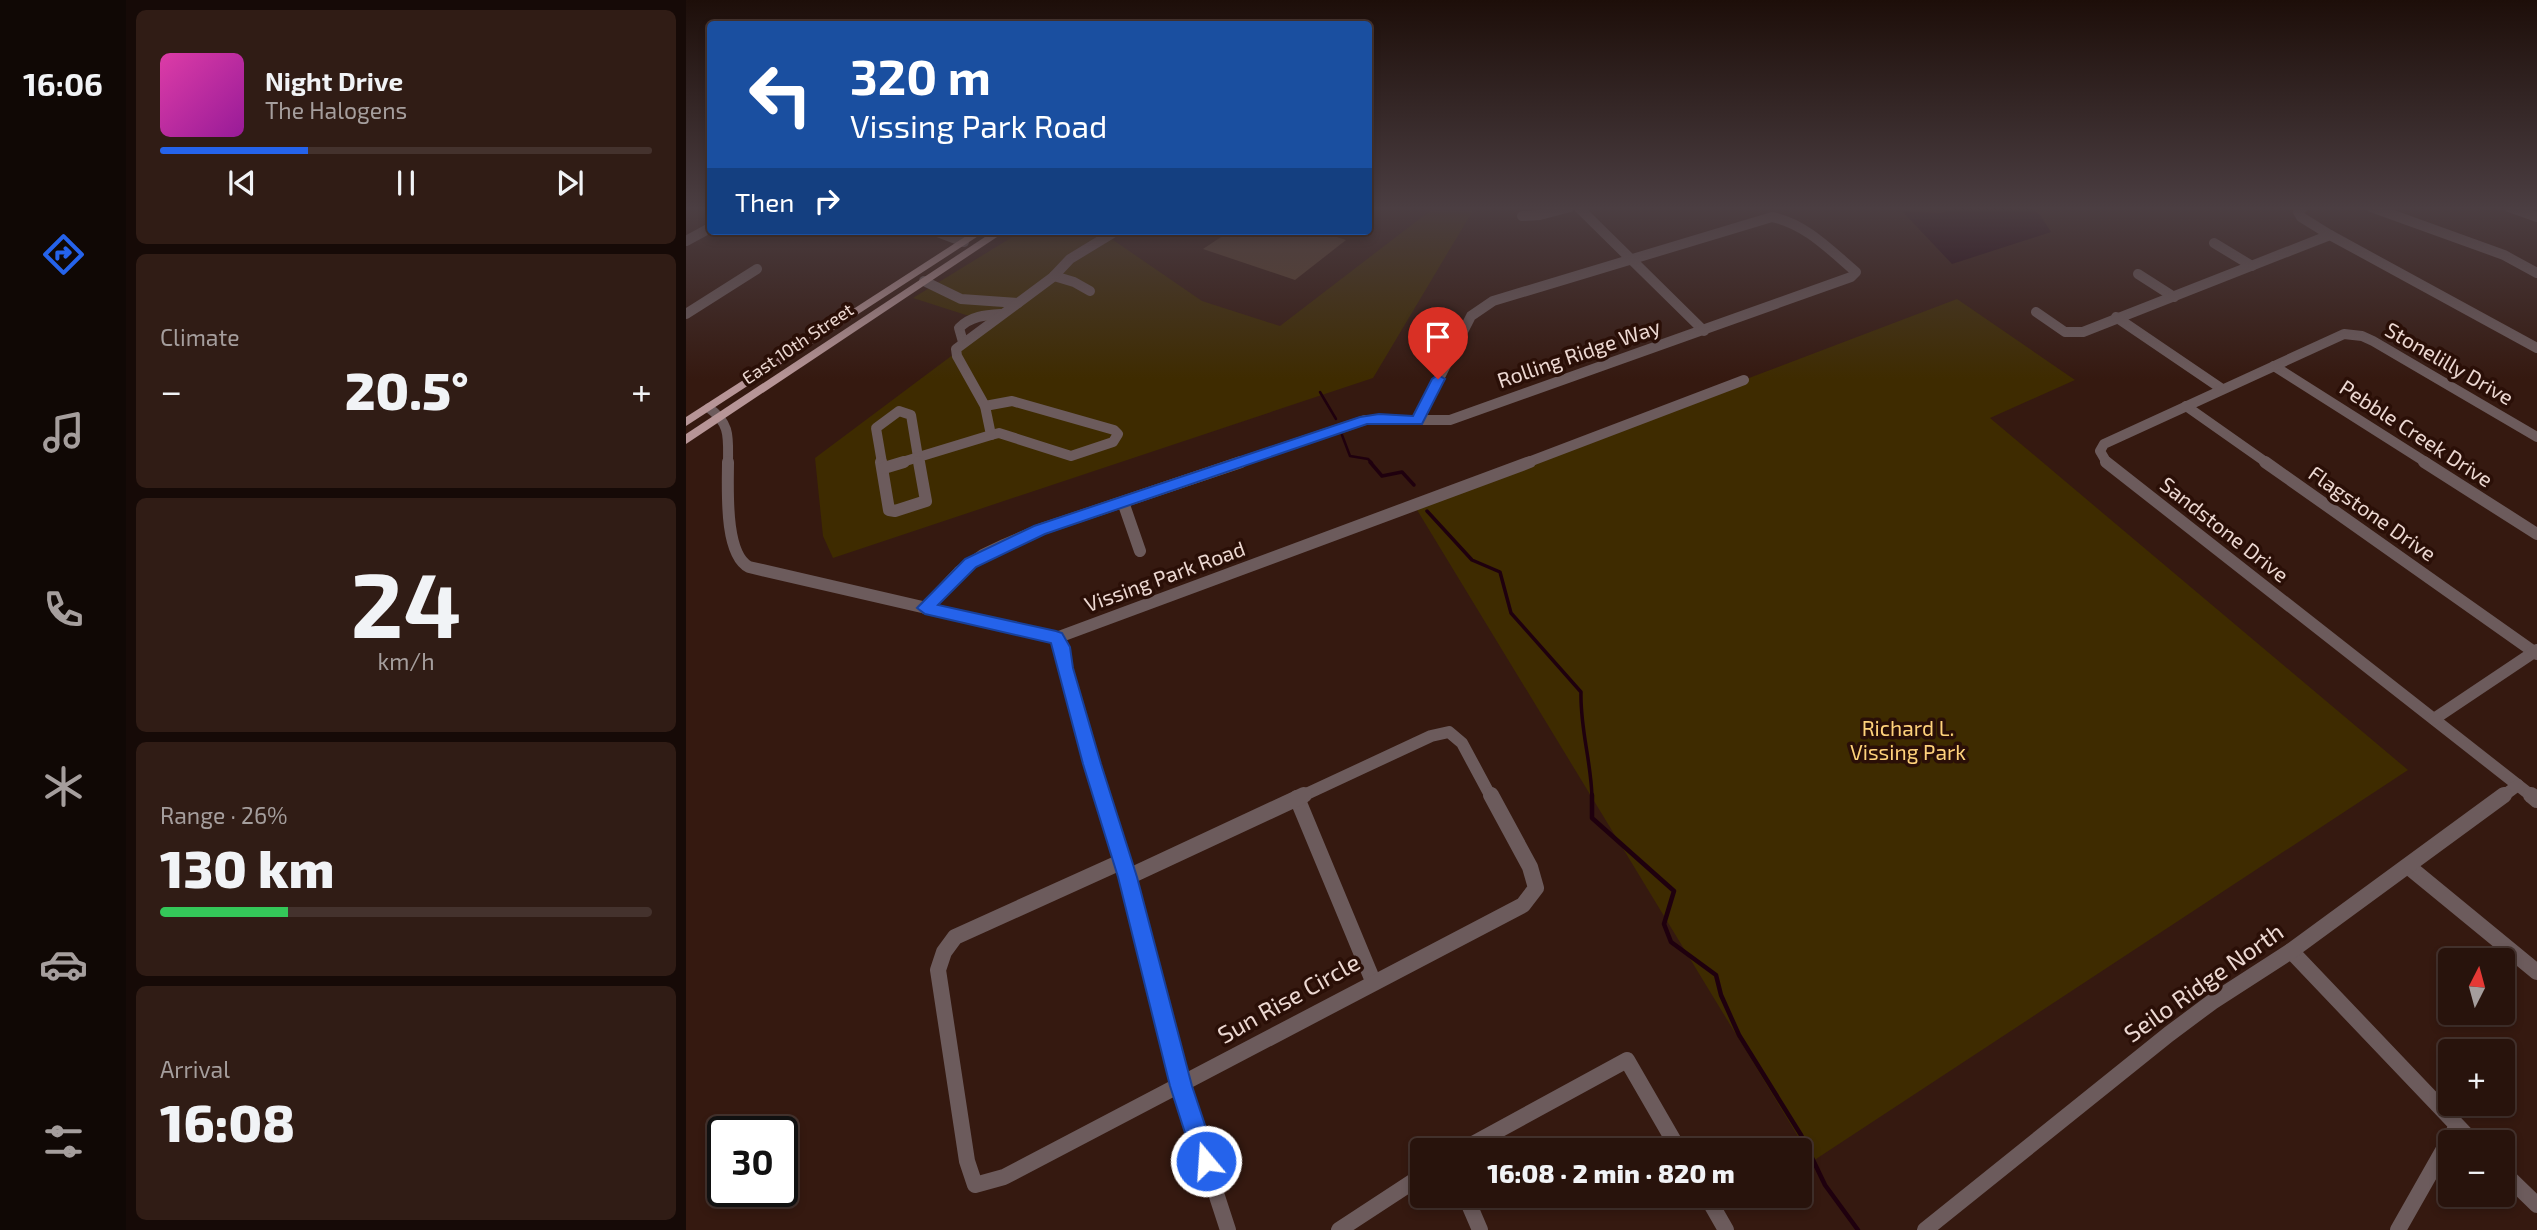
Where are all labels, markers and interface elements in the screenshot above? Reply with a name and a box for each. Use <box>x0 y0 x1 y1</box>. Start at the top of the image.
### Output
text: 320 m <box>850 46 991 105</box>
icon: left <box>735 49 826 140</box>
text: 16:06 <box>23 64 103 102</box>
text: Night Drive <box>265 65 403 96</box>
text: The Halogens <box>265 96 407 124</box>
text: Vissing Park Road <box>850 106 1107 144</box>
icon: previous <box>223 164 261 202</box>
icon: pause <box>387 164 425 202</box>
icon: next <box>551 164 589 202</box>
icon: right <box>808 182 846 220</box>
text: Then <box>735 186 794 217</box>
icon: directions <box>39 230 88 279</box>
street label: East 10th Street <box>738 298 857 388</box>
pin <box>1408 307 1468 379</box>
street label: Rolling Ridge Way <box>1494 313 1663 392</box>
street label: Stonelilly Drive <box>2381 316 2518 409</box>
icon: arrive <box>1419 318 1457 356</box>
text: Climate <box>160 323 240 351</box>
text: 20.5° <box>345 358 469 420</box>
text: − <box>160 367 182 413</box>
text: + <box>631 367 652 413</box>
street label: Pebble Creek Drive <box>2336 374 2498 492</box>
icon: music <box>39 408 88 457</box>
street label: Flagstone Drive <box>2304 460 2441 566</box>
street label: Sandstone Drive <box>2156 471 2294 587</box>
street label: Vissing Park Road <box>1081 535 1248 616</box>
text: 24 <box>351 547 461 656</box>
icon: phone <box>39 585 88 634</box>
text: km/h <box>377 647 435 675</box>
park label: Richard L. Vissing Park <box>1850 715 1966 764</box>
icon: climate <box>39 762 88 811</box>
text: Range · 26% <box>160 801 288 829</box>
text: 130 km <box>160 836 334 898</box>
street label: Seilo Ridge North <box>2118 916 2288 1047</box>
icon: car <box>39 940 88 989</box>
street label: Sun Rise Circle <box>1212 947 1365 1049</box>
north arrow <box>2438 948 2515 1026</box>
map controls <box>2438 948 2515 1207</box>
button: + <box>2438 1039 2515 1116</box>
text: Arrival <box>160 1055 230 1083</box>
text: 16:08 <box>160 1090 295 1152</box>
speed limit sign: 30 <box>707 1116 798 1207</box>
icon: filters <box>39 1117 88 1166</box>
position arrow <box>1169 1124 1243 1198</box>
button: − <box>2438 1130 2515 1207</box>
text: 16:08 · 2 min · 820 m <box>1487 1157 1735 1188</box>

